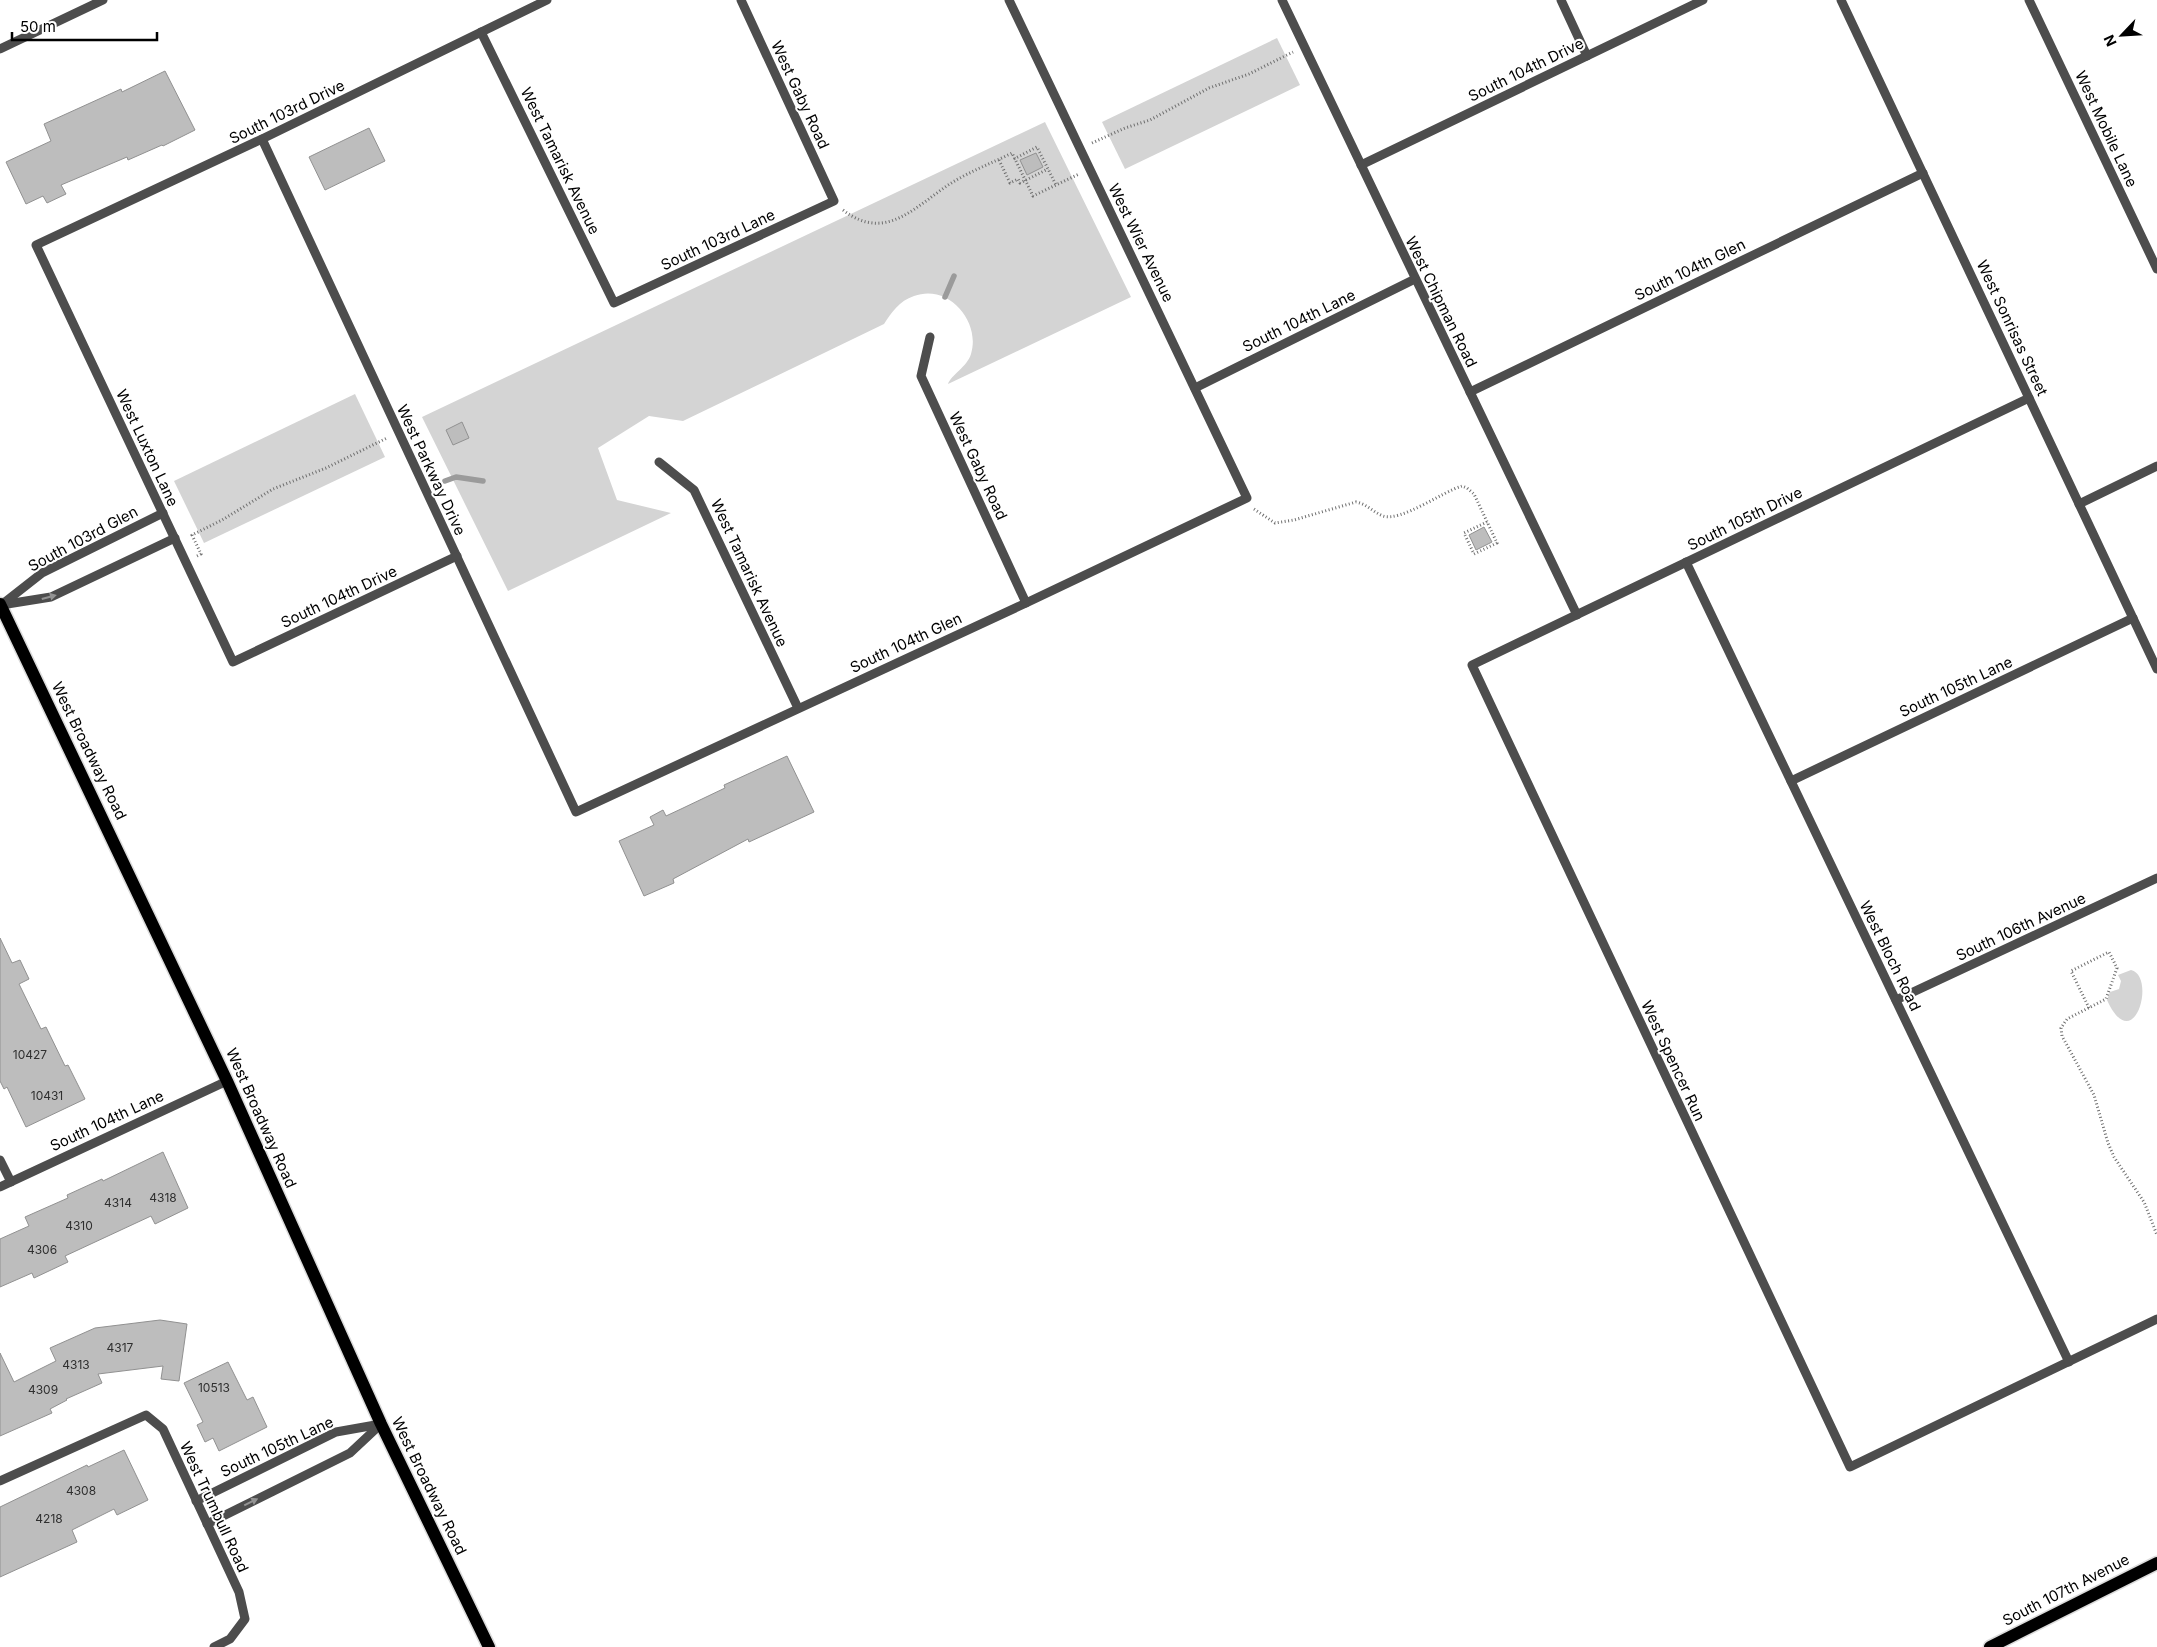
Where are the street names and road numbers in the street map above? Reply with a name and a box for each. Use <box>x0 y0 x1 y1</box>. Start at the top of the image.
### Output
street label: South 104th Drive <box>1465 33 1587 106</box>
street label: West Gaby Road <box>767 38 834 152</box>
street label: West Mobile Lane <box>2071 68 2142 190</box>
street label: South 103rd Drive <box>226 75 348 148</box>
street label: West Tamarisk Avenue <box>517 84 604 237</box>
street label: West Wier Avenue <box>1105 180 1178 305</box>
street label: South 103rd Lane <box>658 205 778 274</box>
street label: West Chipman Road <box>1402 233 1481 370</box>
street label: South 104th Glen <box>1631 234 1748 305</box>
street label: West Sonrisas Street <box>1973 257 2052 399</box>
street label: South 104th Lane <box>1239 285 1358 356</box>
street label: West Luxton Lane <box>112 386 183 509</box>
street label: West Parkway Drive <box>393 401 470 538</box>
street label: West Gaby Road <box>945 409 1012 523</box>
street label: South 105th Drive <box>1684 483 1805 555</box>
street label: West Tamarisk Avenue <box>707 496 792 650</box>
street label: South 103rd Glen <box>25 502 141 575</box>
street label: South 104th Drive <box>278 561 400 632</box>
street label: South 104th Glen <box>847 608 965 677</box>
street label: South 105th Lane <box>1896 652 2015 721</box>
street label: West Broadway Road <box>48 679 131 823</box>
street label: South 106th Avenue <box>1953 888 2089 965</box>
street label: West Bloch Road <box>1856 898 1925 1014</box>
street label: West Spencer Run <box>1637 998 1710 1124</box>
street label: West Broadway Road <box>222 1045 301 1191</box>
street label: South 104th Lane <box>47 1086 167 1155</box>
street label: South 105th Lane <box>217 1412 336 1481</box>
street label: West Broadway Road <box>388 1414 471 1558</box>
street label: West Trumbull Road <box>176 1438 253 1575</box>
street label: South 107th Avenue <box>1999 1549 2132 1630</box>

